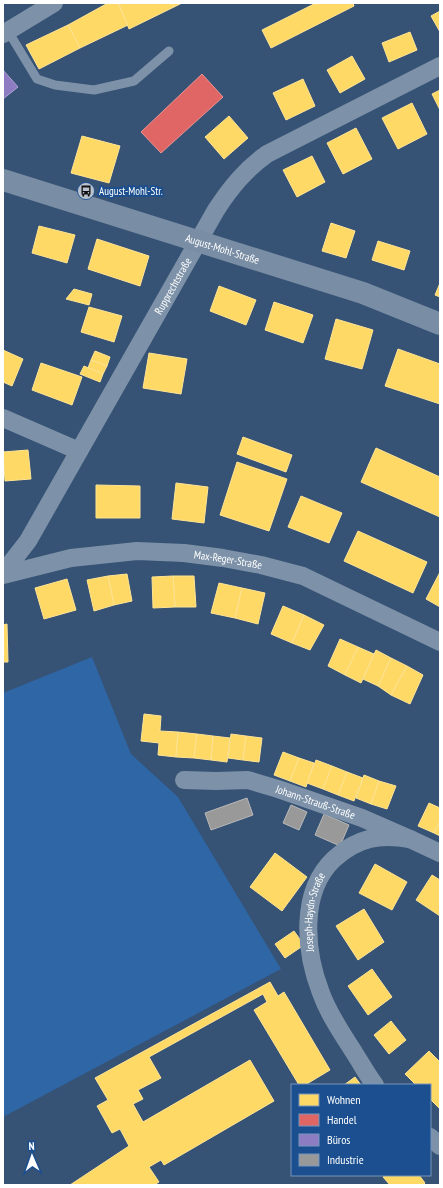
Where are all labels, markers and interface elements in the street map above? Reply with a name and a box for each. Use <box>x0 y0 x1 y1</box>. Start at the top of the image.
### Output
bus stop icon: August-Mohl-Str. <box>76 181 96 201</box>
place label: August-Mohl-Str. <box>99 184 163 198</box>
street label: August-Mohl-Straße <box>184 231 262 267</box>
street label: Rupprechtstraße <box>151 255 195 317</box>
street label: Max-Reger-Straße <box>193 547 264 572</box>
street label: Johann-Strauß-Straße <box>273 781 358 822</box>
street label: Joseph-Haydn-Straße <box>301 869 328 954</box>
legend <box>291 1084 431 1176</box>
text: Wohnen <box>327 1092 361 1107</box>
text: Handel <box>327 1112 357 1127</box>
text: Büros <box>327 1132 350 1147</box>
north arrow <box>12 1136 52 1176</box>
text: N <box>28 1139 35 1153</box>
text: Industrie <box>327 1152 364 1167</box>

